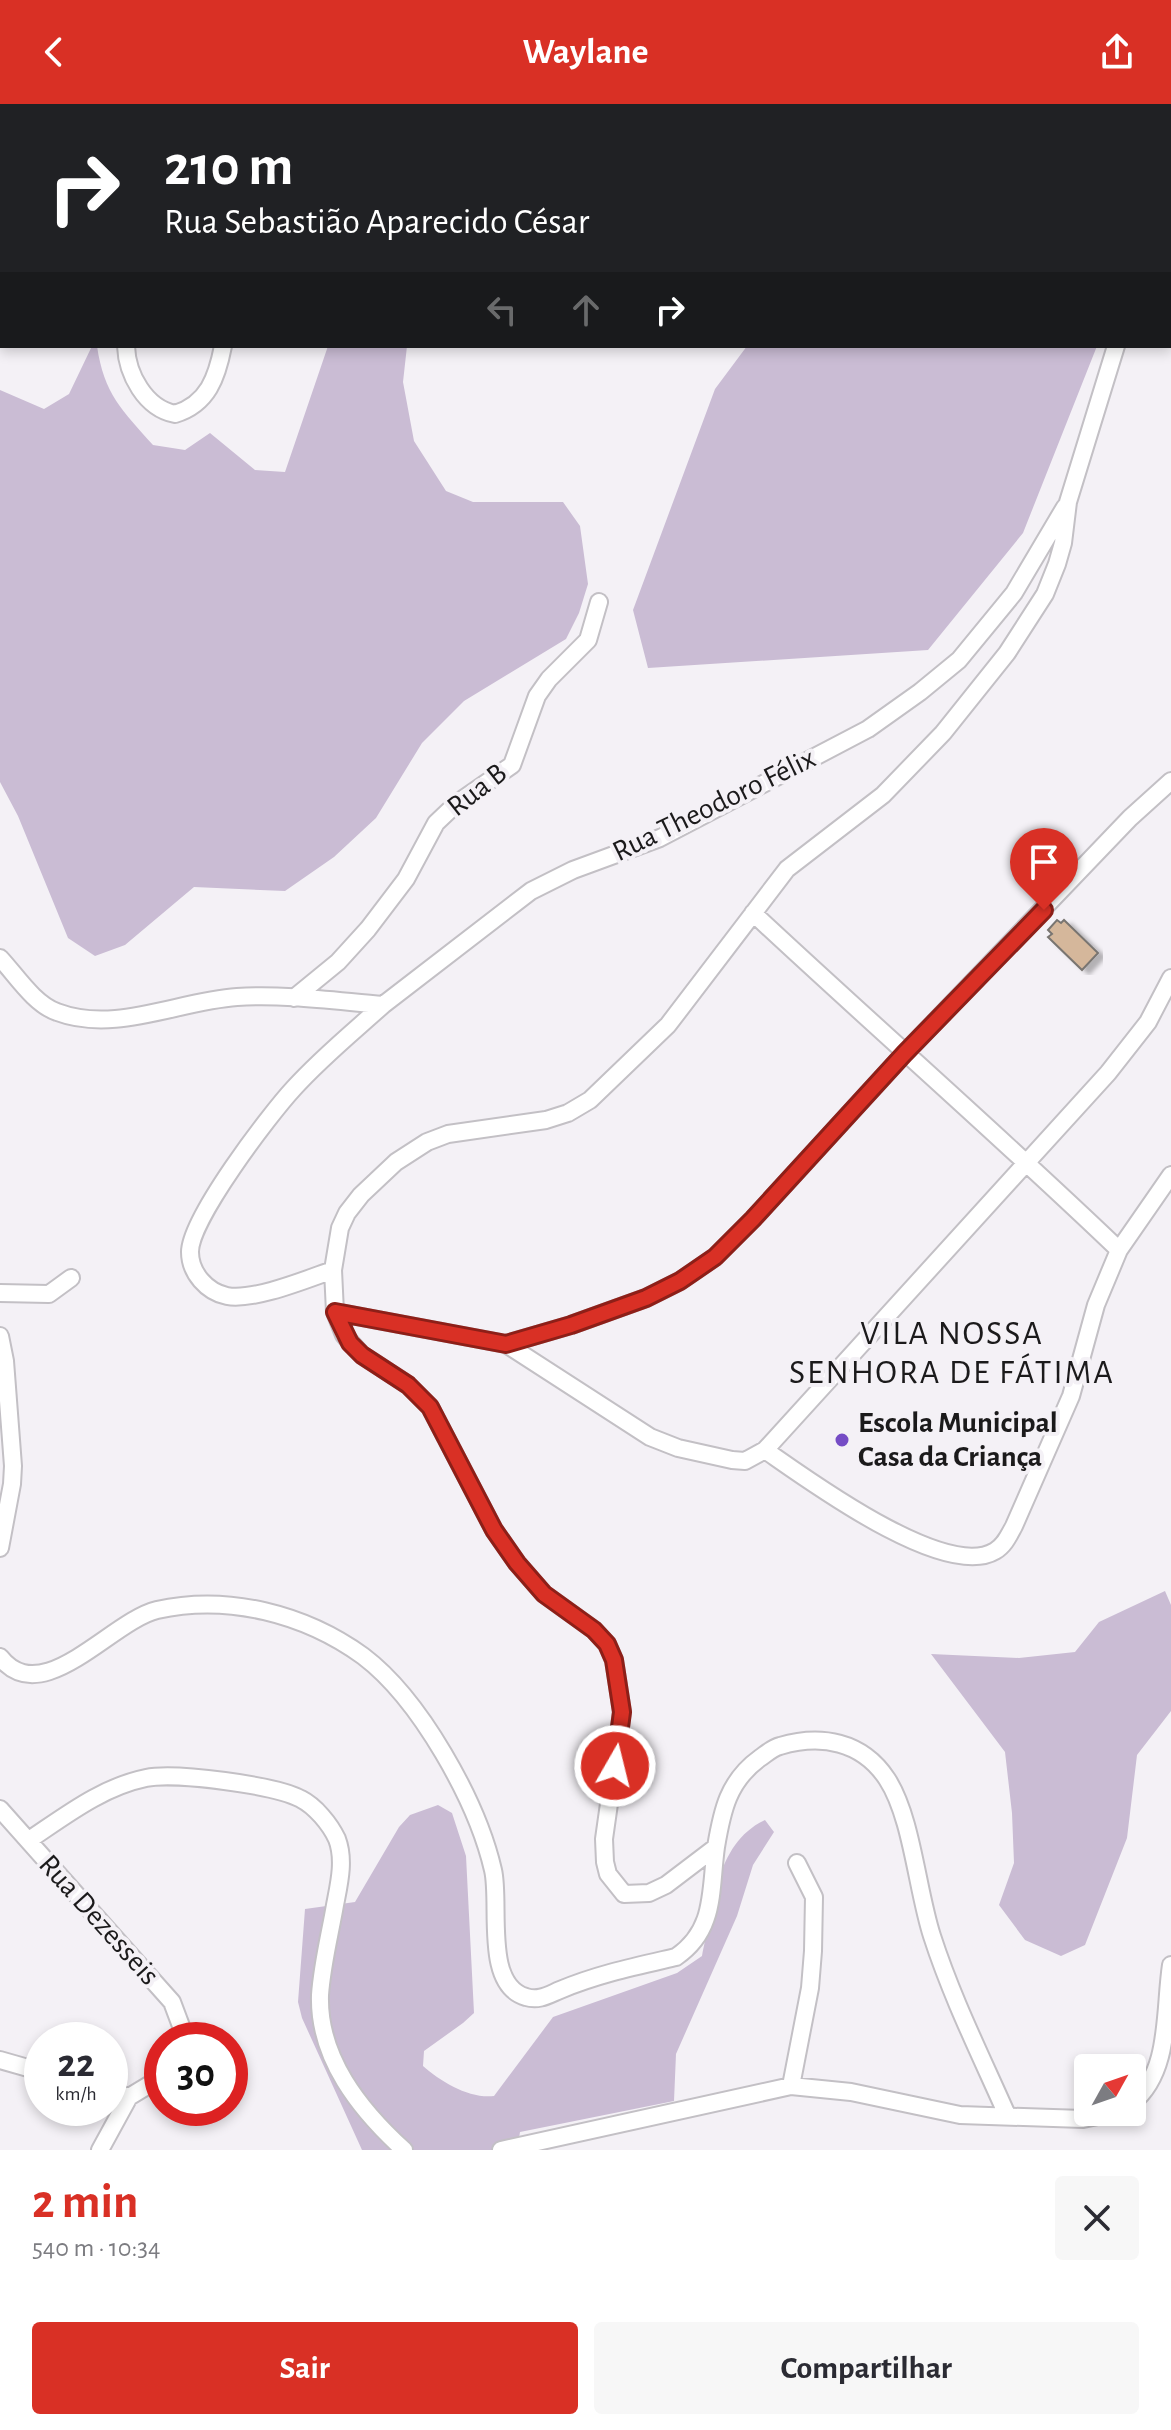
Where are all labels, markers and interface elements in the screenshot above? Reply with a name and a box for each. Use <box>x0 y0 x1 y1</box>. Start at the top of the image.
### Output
icon: back <box>32 30 76 74</box>
icon: share <box>1095 30 1139 74</box>
text: Waylane <box>522 34 649 70</box>
icon: right <box>32 136 136 240</box>
text: 210 m <box>164 139 293 195</box>
text: Rua Sebastião Aparecido César <box>164 204 589 240</box>
icon: left <box>480 288 524 332</box>
icon: ahead <box>564 288 608 332</box>
icon: right <box>648 288 692 332</box>
street label: Rua Theodoro Félix <box>608 743 820 867</box>
street label: Rua B <box>442 758 512 822</box>
pin <box>1010 828 1078 910</box>
icon: arrive <box>1022 840 1066 884</box>
district label: VILA NOSSA SENHORA DE FÁTIMA <box>789 1317 1115 1390</box>
place label: Escola Municipal Casa da Criança <box>858 1408 1058 1472</box>
marker: Escola Municipal Casa da Criança <box>833 1431 851 1449</box>
position arrow <box>573 1724 657 1808</box>
street label: Rua Dezesseis <box>33 1849 165 1991</box>
speed limit sign: 30 <box>144 2022 248 2126</box>
text: 22 <box>57 2044 95 2084</box>
north arrow <box>1074 2054 1146 2126</box>
map controls <box>1074 2054 1146 2126</box>
text: km/h <box>55 2084 97 2104</box>
button: close <box>1055 2176 1139 2260</box>
text: 2 min <box>32 2179 139 2227</box>
text: 540 m · 10:34 <box>32 2235 161 2261</box>
button: Sair <box>32 2322 578 2414</box>
button: Compartilhar <box>594 2322 1139 2414</box>

